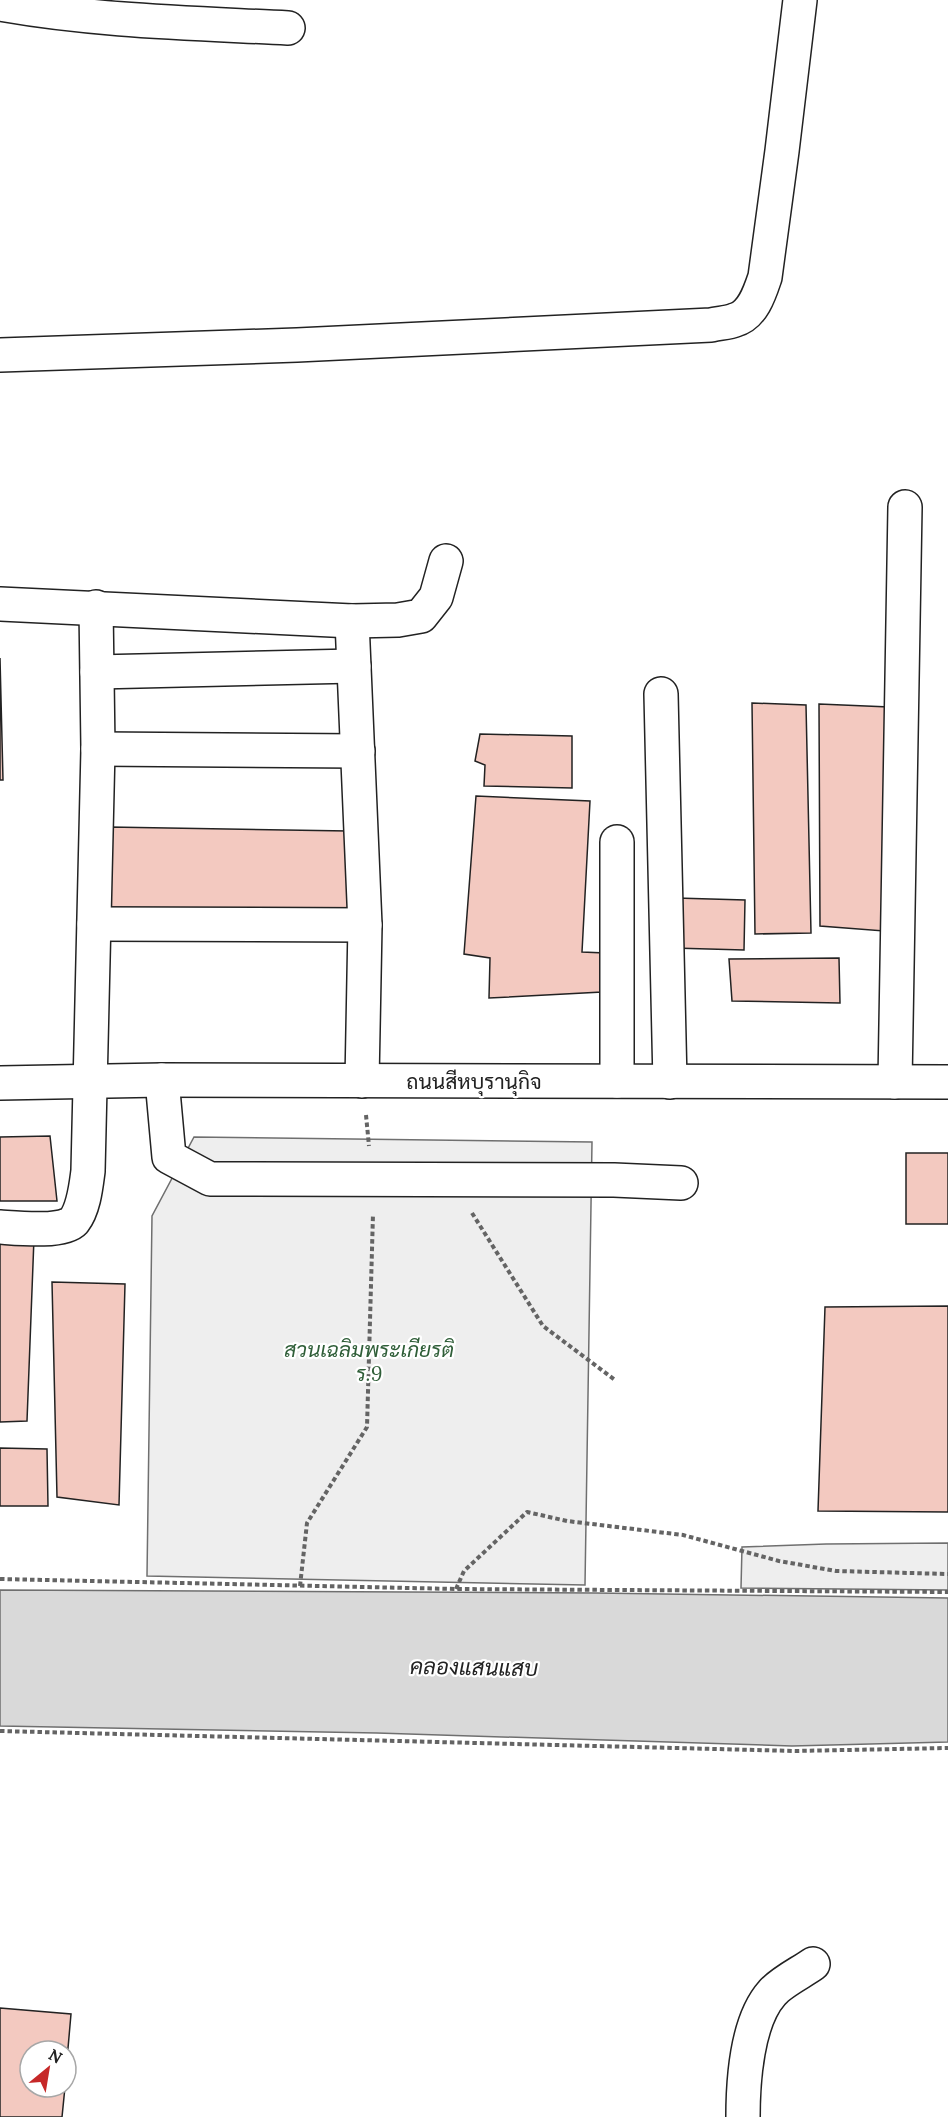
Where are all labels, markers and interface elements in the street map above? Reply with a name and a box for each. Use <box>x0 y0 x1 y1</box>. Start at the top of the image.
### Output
street label: ถนนสีหบุรานุกิจ <box>406 1068 542 1096</box>
park label: สวนเฉลิมพระเกียรติ ร.9 <box>284 1336 455 1387</box>
water label: คลองแสนแสบ <box>410 1652 538 1682</box>
north arrow <box>18 2039 78 2099</box>
text: N <box>45 2044 66 2068</box>

